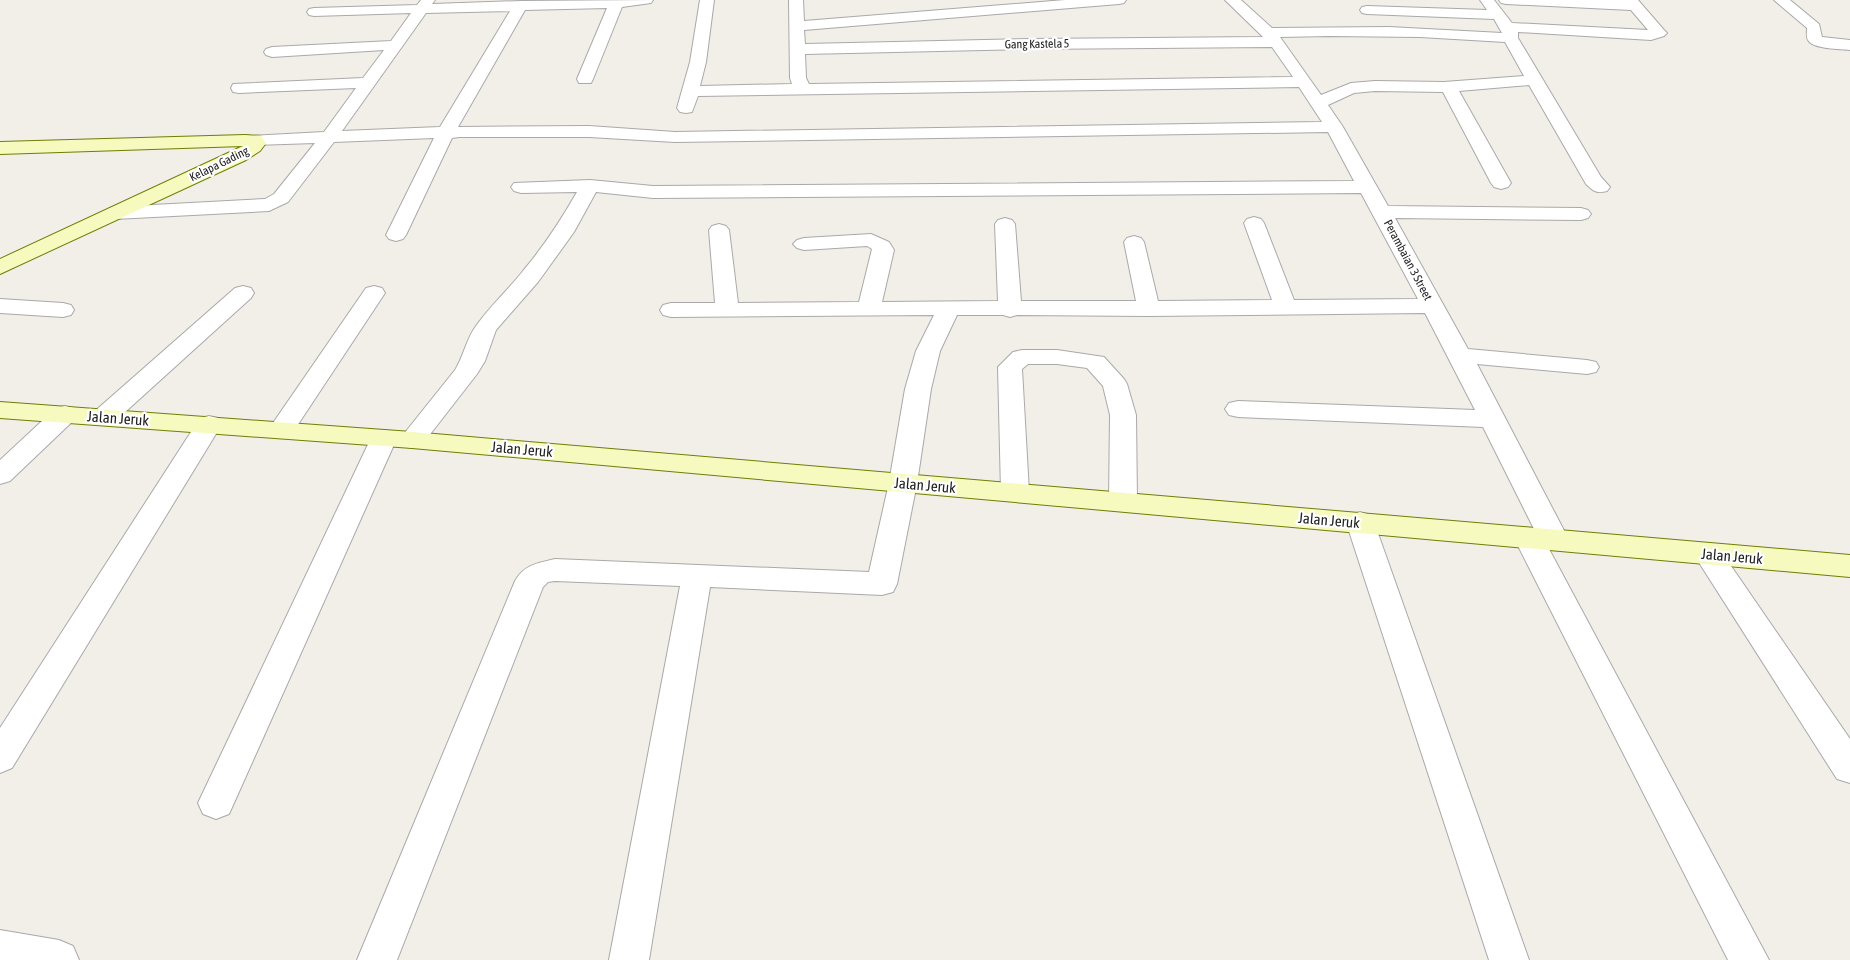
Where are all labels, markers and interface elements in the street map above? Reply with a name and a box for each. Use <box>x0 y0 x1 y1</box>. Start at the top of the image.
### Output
street label: Gang Kastela 5 <box>1004 36 1070 52</box>
street label: Kelapa Gading <box>187 143 252 184</box>
street label: Perambaian 3 Street <box>1381 217 1435 303</box>
street label: Jalan Jeruk <box>87 407 150 429</box>
street label: Jalan Jeruk <box>490 438 554 460</box>
street label: Jalan Jeruk <box>893 474 957 496</box>
street label: Jalan Jeruk <box>1297 509 1361 531</box>
street label: Jalan Jeruk <box>1700 545 1764 567</box>

